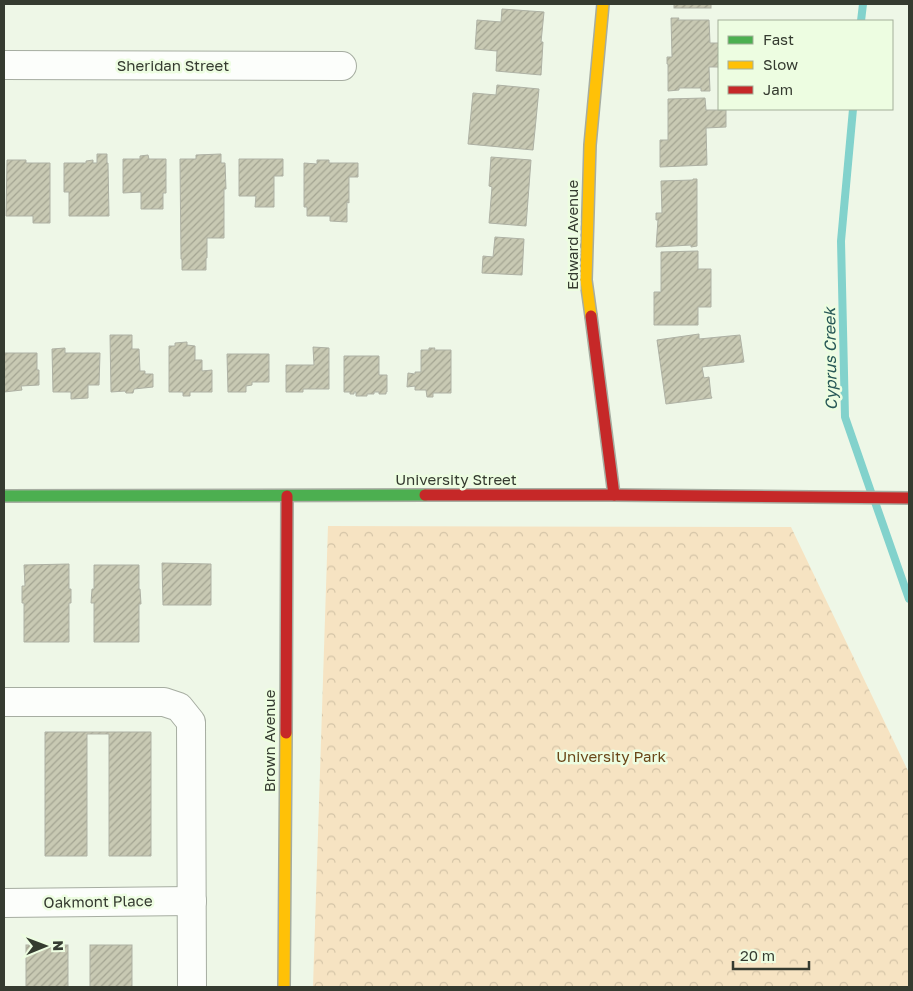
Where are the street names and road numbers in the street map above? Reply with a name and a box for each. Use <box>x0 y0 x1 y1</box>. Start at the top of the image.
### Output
street label: Sheridan Street <box>117 56 229 74</box>
street label: Edward Avenue <box>563 180 581 290</box>
street label: University Street <box>395 470 517 488</box>
street label: Brown Avenue <box>260 689 278 792</box>
street label: Oakmont Place <box>43 891 153 911</box>

